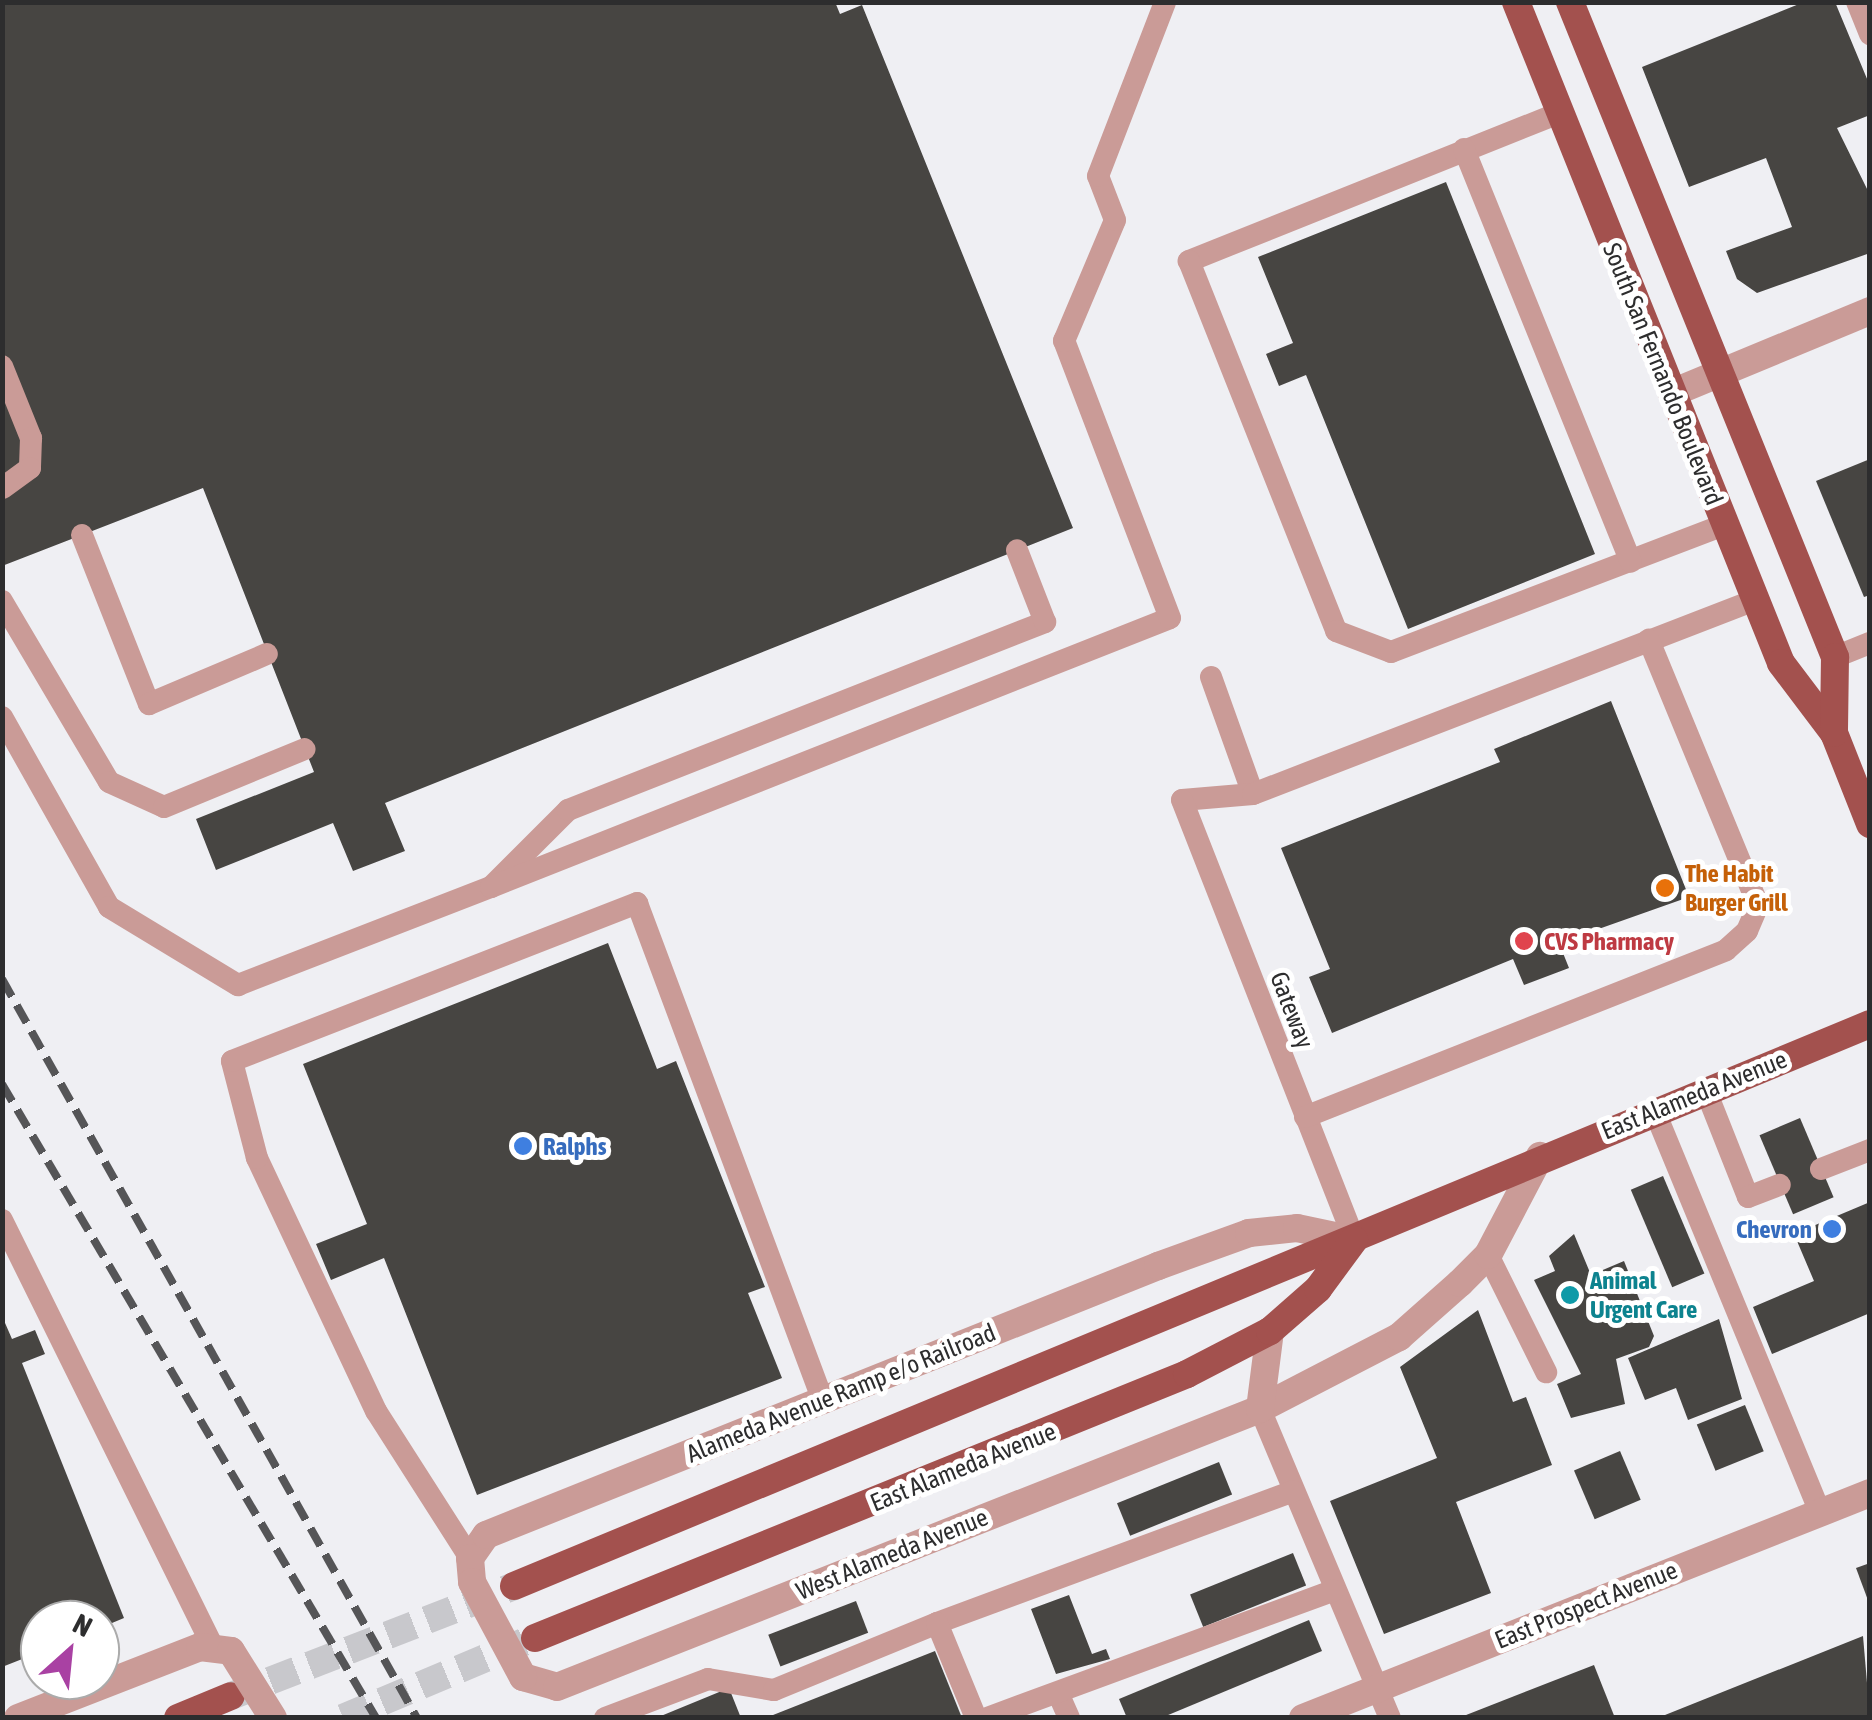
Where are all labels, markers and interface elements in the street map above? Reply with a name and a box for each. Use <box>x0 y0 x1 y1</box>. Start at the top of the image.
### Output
street label: South San Fernando Boulevard <box>1597 239 1729 509</box>
place label: The Habit Burger Grill <box>1685 859 1788 918</box>
marker: The Habit Burger Grill <box>1654 877 1676 899</box>
place label: CVS Pharmacy <box>1544 926 1674 956</box>
marker: CVS Pharmacy <box>1513 930 1535 952</box>
street label: Gateway <box>1264 968 1320 1052</box>
street label: East Alameda Avenue <box>1597 1044 1791 1146</box>
place label: Ralphs <box>543 1131 607 1161</box>
marker: Ralphs <box>512 1135 534 1157</box>
place label: Chevron <box>1736 1214 1812 1244</box>
marker: Chevron <box>1821 1218 1843 1240</box>
place label: Animal Urgent Care <box>1590 1266 1697 1325</box>
marker: Animal Urgent Care <box>1559 1284 1581 1306</box>
street label: Alameda Avenue Ramp e/o Railroad <box>682 1317 1000 1469</box>
street label: East Alameda Avenue <box>866 1416 1060 1518</box>
street label: West Alameda Avenue <box>792 1502 992 1606</box>
street label: East Prospect Avenue <box>1490 1555 1682 1655</box>
north arrow <box>20 1600 120 1700</box>
text: N <box>68 1607 97 1643</box>

